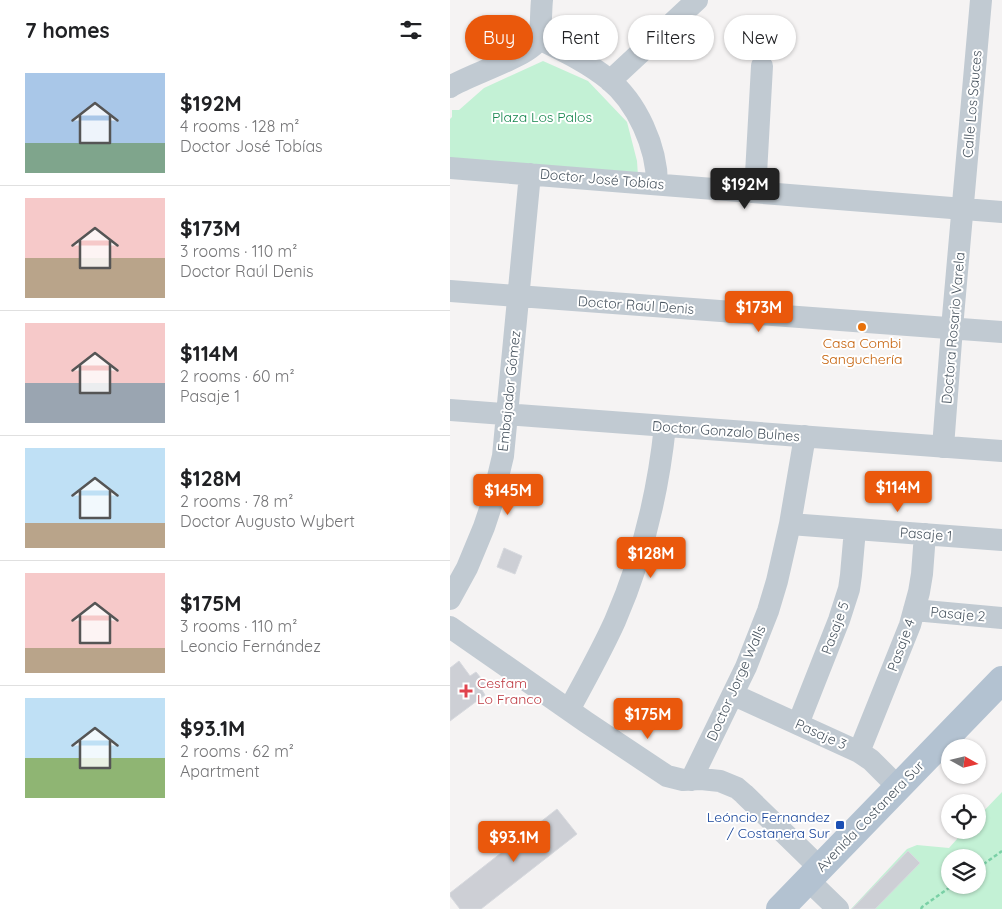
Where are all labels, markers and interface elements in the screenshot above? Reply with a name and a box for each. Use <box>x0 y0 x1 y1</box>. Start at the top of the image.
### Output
chip: Buy <box>465 15 533 60</box>
chip: Rent <box>543 15 618 60</box>
chip: Filters <box>628 15 714 60</box>
chip: New <box>724 15 796 60</box>
icon: filters <box>397 16 425 44</box>
text: 7 homes <box>25 17 110 43</box>
street label: Calle Los Sauces <box>958 49 986 159</box>
text: $192M <box>180 90 242 116</box>
icon: home <box>65 93 125 153</box>
park label: Plaza Los Palos <box>492 108 592 126</box>
text: 4 rooms · 128 m² <box>180 116 299 136</box>
text: Doctor José Tobías <box>180 136 323 156</box>
street label: Doctor José Tobías <box>539 165 665 193</box>
pin: $192M <box>710 168 780 210</box>
text: $192M <box>721 174 769 194</box>
text: $173M <box>180 215 241 241</box>
icon: home <box>65 218 125 278</box>
text: 3 rooms · 110 m² <box>180 241 297 261</box>
street label: Doctora Rosario Varela <box>937 251 969 405</box>
text: Doctor Raúl Denis <box>180 261 313 281</box>
pin: $173M <box>724 290 794 333</box>
street label: Doctor Raúl Denis <box>577 292 695 318</box>
text: $173M <box>736 297 782 317</box>
marker: Casa Combi Sanguchería <box>856 321 868 333</box>
street label: Embajador Gómez <box>494 329 524 452</box>
place label: Casa Combi Sanguchería <box>821 334 903 368</box>
text: $114M <box>180 340 238 366</box>
icon: home <box>65 343 125 403</box>
text: 2 rooms · 60 m² <box>180 366 294 386</box>
text: Pasaje 1 <box>180 386 240 406</box>
street label: Doctor Gonzalo Bulnes <box>652 417 800 445</box>
text: $128M <box>180 465 241 491</box>
icon: home <box>65 468 125 528</box>
pin: $114M <box>863 470 933 513</box>
pin: $145M <box>473 474 543 516</box>
text: $114M <box>876 477 920 497</box>
text: $145M <box>484 480 532 500</box>
text: 2 rooms · 78 m² <box>180 491 293 511</box>
text: Doctor Augusto Wybert <box>180 511 355 531</box>
street label: Pasaje 1 <box>899 523 953 545</box>
pin: $128M <box>616 536 686 579</box>
text: $128M <box>628 543 674 563</box>
text: $175M <box>180 590 242 616</box>
icon: home <box>65 593 125 653</box>
street label: Pasaje 5 <box>817 599 853 657</box>
street label: Pasaje 2 <box>930 603 987 625</box>
text: 3 rooms · 110 m² <box>180 616 297 636</box>
street label: Pasaje 4 <box>883 616 919 674</box>
street label: Doctor Jorge Walls <box>702 622 770 744</box>
text: Leoncio Fernández <box>180 636 321 656</box>
place label: Cesfam Lo Franco <box>477 674 542 708</box>
marker: Cesfam Lo Franco <box>459 684 473 698</box>
pin: $175M <box>613 698 683 740</box>
text: $175M <box>625 704 671 724</box>
text: $93.1M <box>180 715 245 741</box>
street label: Pasaje 3 <box>792 715 850 753</box>
icon: home <box>65 718 125 778</box>
north arrow <box>941 739 986 784</box>
map controls <box>941 739 986 894</box>
text: 2 rooms · 62 m² <box>180 741 294 761</box>
street label: Avenida Costanera Sur <box>812 756 928 875</box>
text: Apartment <box>180 761 260 781</box>
button: locate <box>941 794 986 839</box>
place label: Leóncio Fernandez / Costanera Sur <box>707 808 831 842</box>
marker: Leóncio Fernandez / Costanera Sur <box>834 819 846 831</box>
pin: $93.1M <box>473 820 555 863</box>
text: $93.1M <box>489 827 539 847</box>
button: layers <box>941 849 986 894</box>

